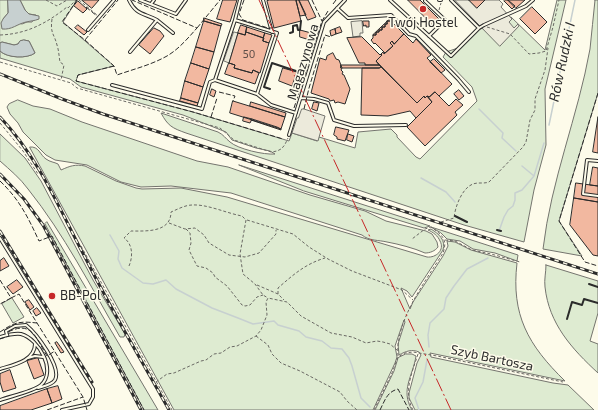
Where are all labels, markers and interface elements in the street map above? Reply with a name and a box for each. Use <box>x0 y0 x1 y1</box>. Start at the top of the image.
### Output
marker: Twój Hostel <box>418 4 428 14</box>
place label: Twój Hostel <box>388 15 458 31</box>
water label: Rów Rudzki I <box>545 21 579 103</box>
street label: Magazynowa <box>284 22 322 102</box>
house number: 50 <box>243 47 255 61</box>
place label: BB-Pol <box>60 288 101 304</box>
marker: BB-Pol <box>47 291 57 301</box>
street label: Szyb Bartosza <box>449 342 535 374</box>

